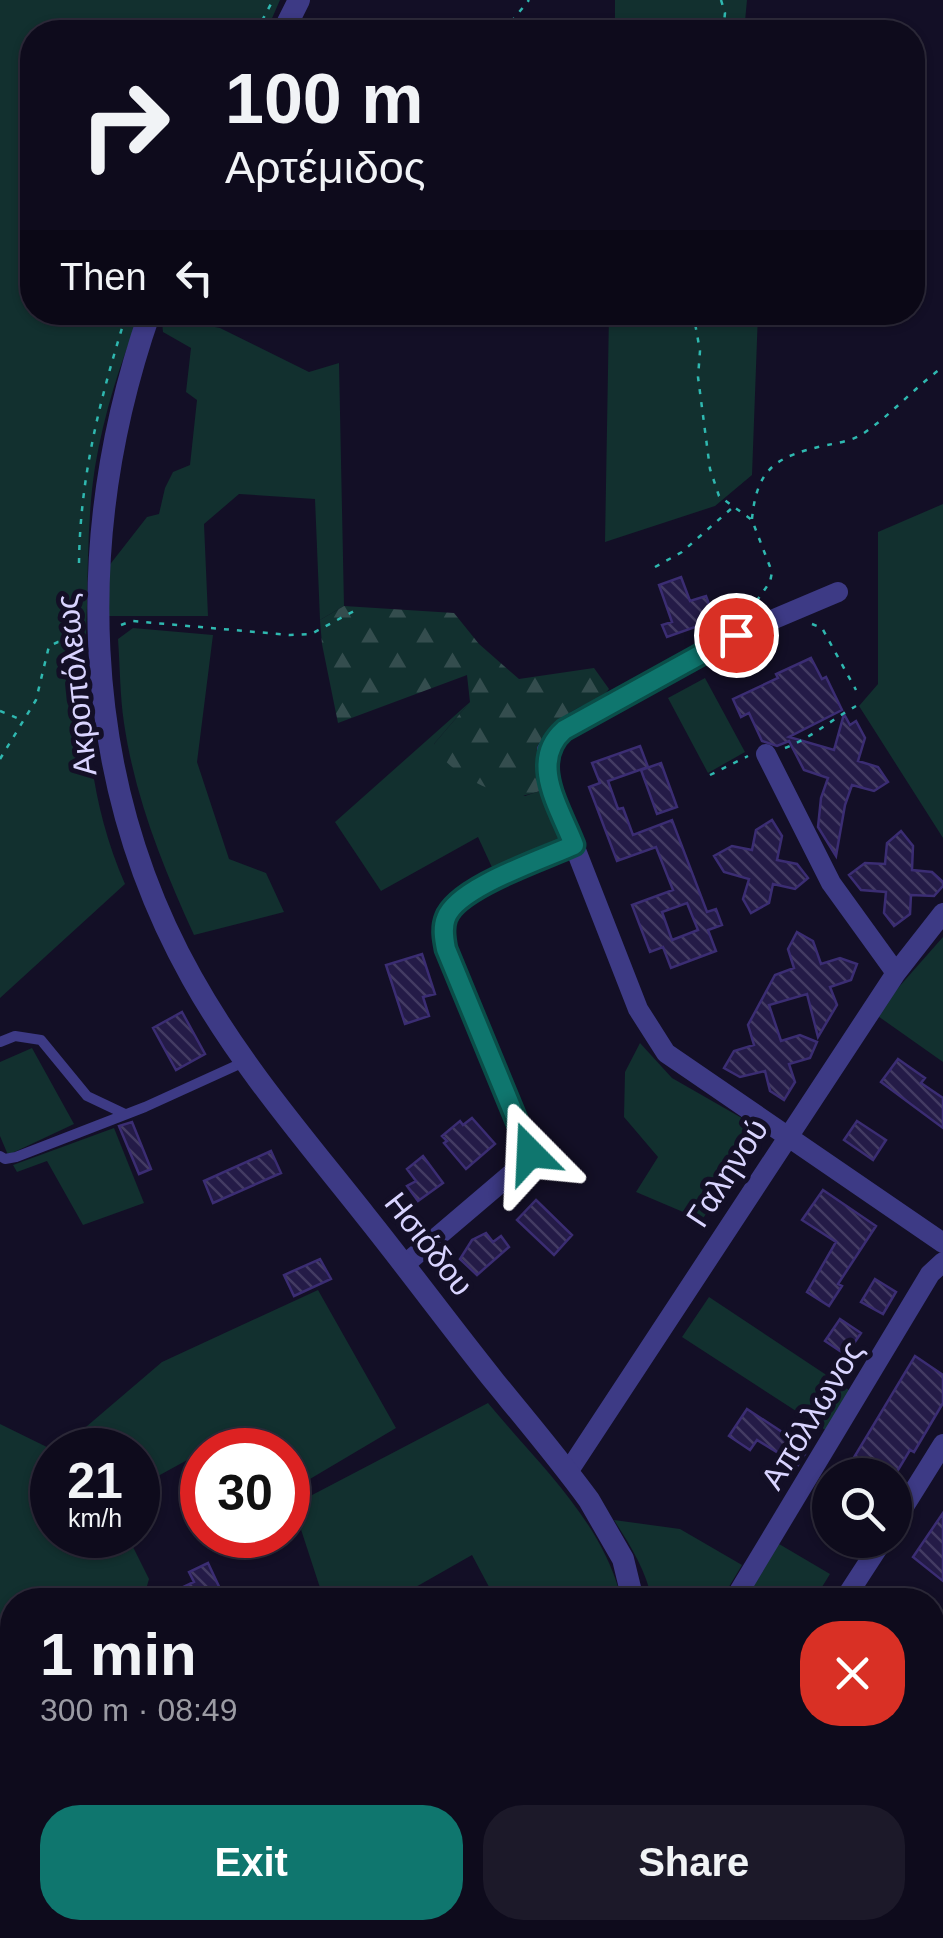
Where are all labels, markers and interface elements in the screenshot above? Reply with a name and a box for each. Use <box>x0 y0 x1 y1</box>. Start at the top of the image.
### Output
icon: right <box>60 60 190 190</box>
text: 100 m <box>225 60 423 138</box>
text: Αρτέμιδος <box>225 142 426 193</box>
icon: left <box>167 250 222 305</box>
text: Then <box>60 256 147 298</box>
street label: Ακροπόλεως <box>49 592 103 778</box>
pin <box>694 593 779 678</box>
icon: arrive <box>709 608 764 663</box>
position arrow <box>478 1101 582 1205</box>
street label: Γαληνού <box>679 1112 775 1234</box>
street label: Ησιόδου <box>378 1185 480 1303</box>
street label: Απόλλωνος <box>754 1334 870 1496</box>
speed limit sign: 30 <box>180 1428 310 1558</box>
text: 21 <box>67 1453 123 1509</box>
map controls <box>812 1458 912 1558</box>
button: search <box>812 1458 912 1558</box>
text: km/h <box>68 1504 122 1532</box>
text: 1 min <box>40 1621 197 1688</box>
button: close <box>800 1621 905 1726</box>
text: 300 m · 08:49 <box>40 1692 237 1728</box>
button: Exit <box>40 1805 463 1920</box>
button: Share <box>483 1805 905 1920</box>

